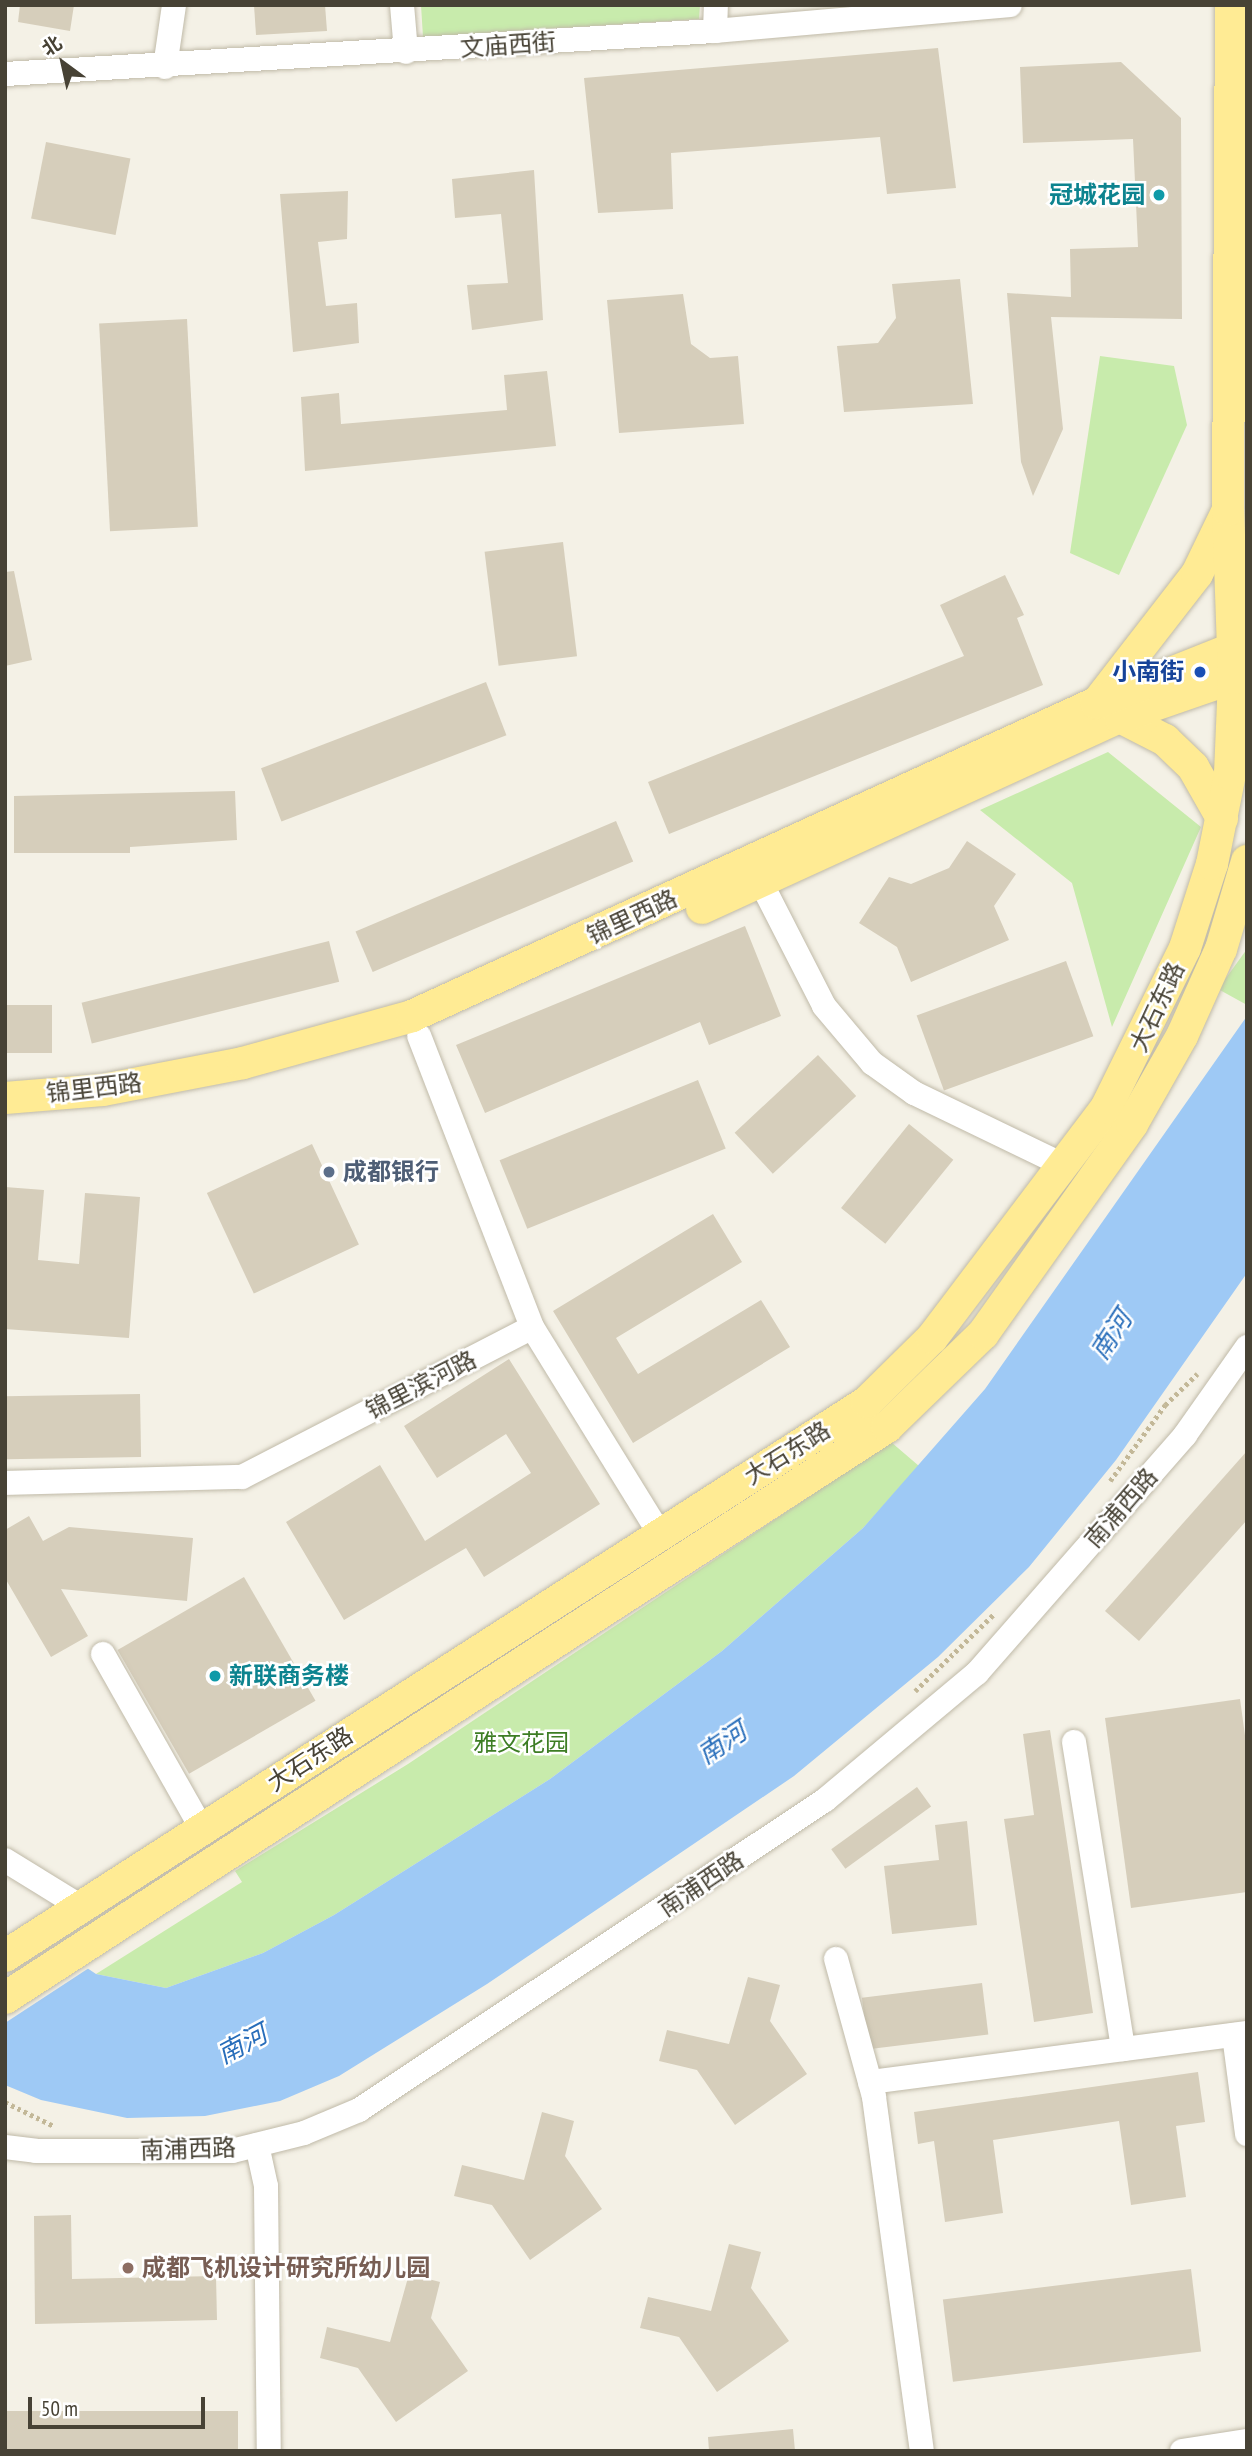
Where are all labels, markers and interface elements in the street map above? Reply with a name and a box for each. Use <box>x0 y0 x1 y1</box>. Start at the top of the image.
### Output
street label: 文庙西街 <box>459 27 557 63</box>
north arrow <box>28 28 98 98</box>
text: 北 <box>37 30 66 61</box>
place label: 冠城花园 <box>1049 181 1145 209</box>
marker: 冠城花园 <box>1151 187 1167 203</box>
place label: 小南街 <box>1112 658 1184 686</box>
marker: 小南街 <box>1190 662 1210 682</box>
street label: 锦里西路 <box>582 884 682 950</box>
street label: 大石东路 <box>1124 957 1190 1057</box>
street label: 锦里西路 <box>45 1068 143 1108</box>
place label: 成都银行 <box>343 1158 439 1186</box>
marker: 成都银行 <box>321 1164 337 1180</box>
water label: 南河 <box>1084 1305 1138 1365</box>
street label: 锦里滨河路 <box>361 1345 481 1425</box>
street label: 大石东路 <box>739 1415 835 1491</box>
street label: 南浦西路 <box>1079 1462 1163 1554</box>
place label: 新联商务楼 <box>229 1662 349 1690</box>
marker: 新联商务楼 <box>207 1668 223 1684</box>
water label: 南河 <box>692 1716 752 1770</box>
street label: 大石东路 <box>262 1721 358 1797</box>
park label: 雅文花园 <box>473 1729 569 1757</box>
street label: 南浦西路 <box>653 1845 749 1923</box>
water label: 南河 <box>212 2018 272 2070</box>
street label: 南浦西路 <box>140 2133 236 2165</box>
place label: 成都飞机设计研究所幼儿园 <box>142 2254 430 2282</box>
marker: 成都飞机设计研究所幼儿园 <box>120 2260 136 2276</box>
scale bar <box>32 2382 208 2426</box>
text: 50 m <box>41 2395 78 2422</box>

